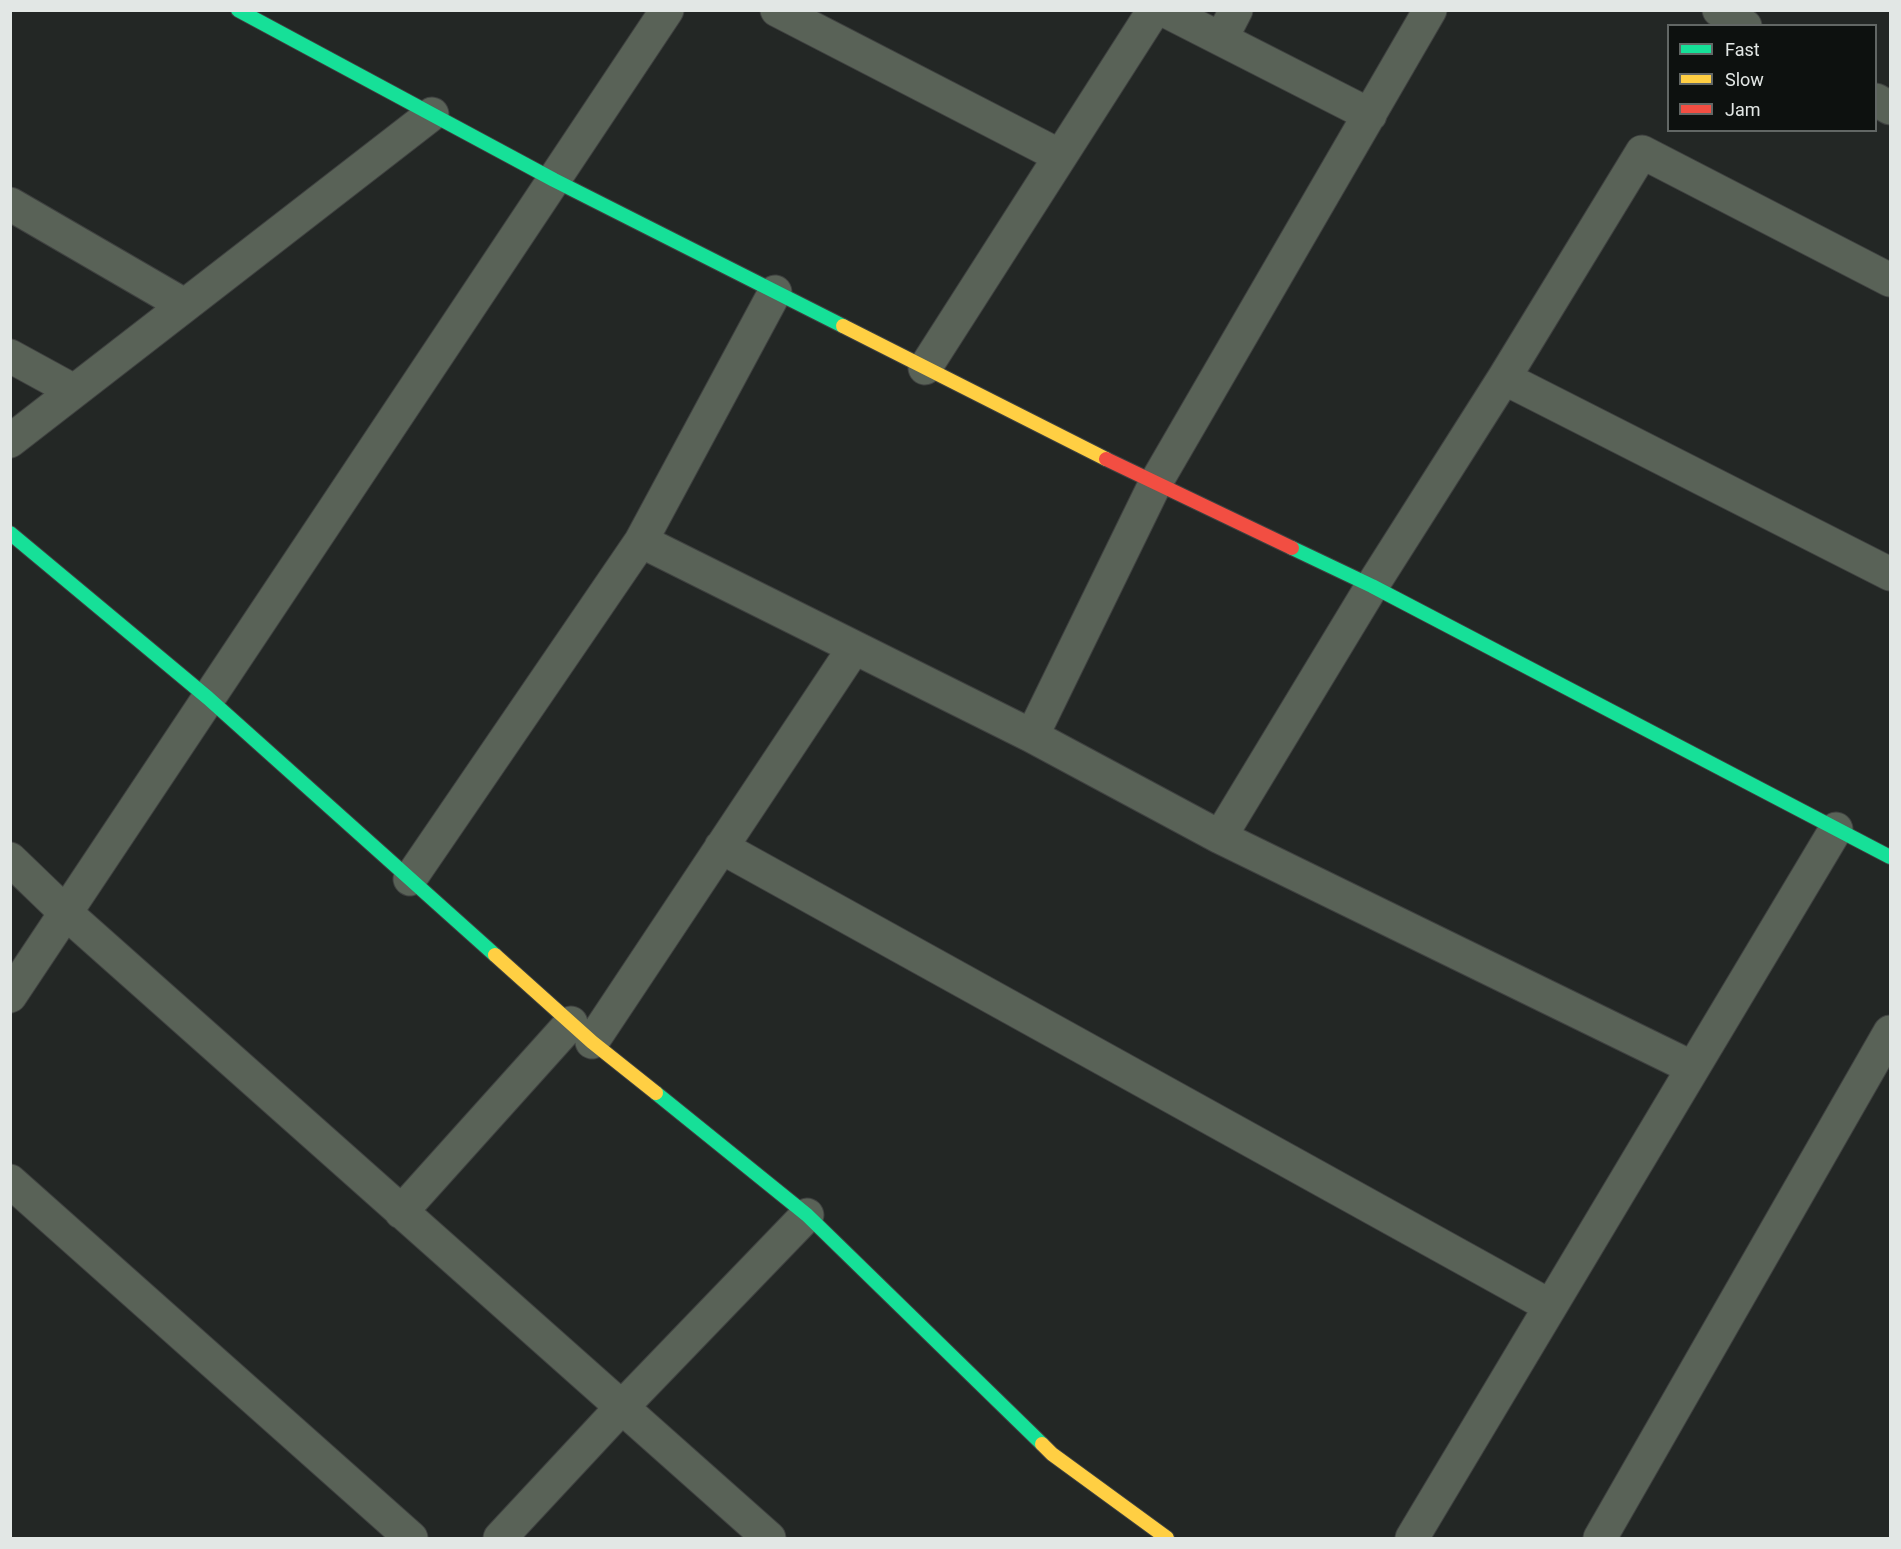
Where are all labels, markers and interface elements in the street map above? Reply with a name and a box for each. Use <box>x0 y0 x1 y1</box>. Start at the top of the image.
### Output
legend <box>1667 24 1877 132</box>
text: Fast <box>1725 39 1760 60</box>
text: Slow <box>1725 69 1764 90</box>
text: Jam <box>1725 99 1761 120</box>

